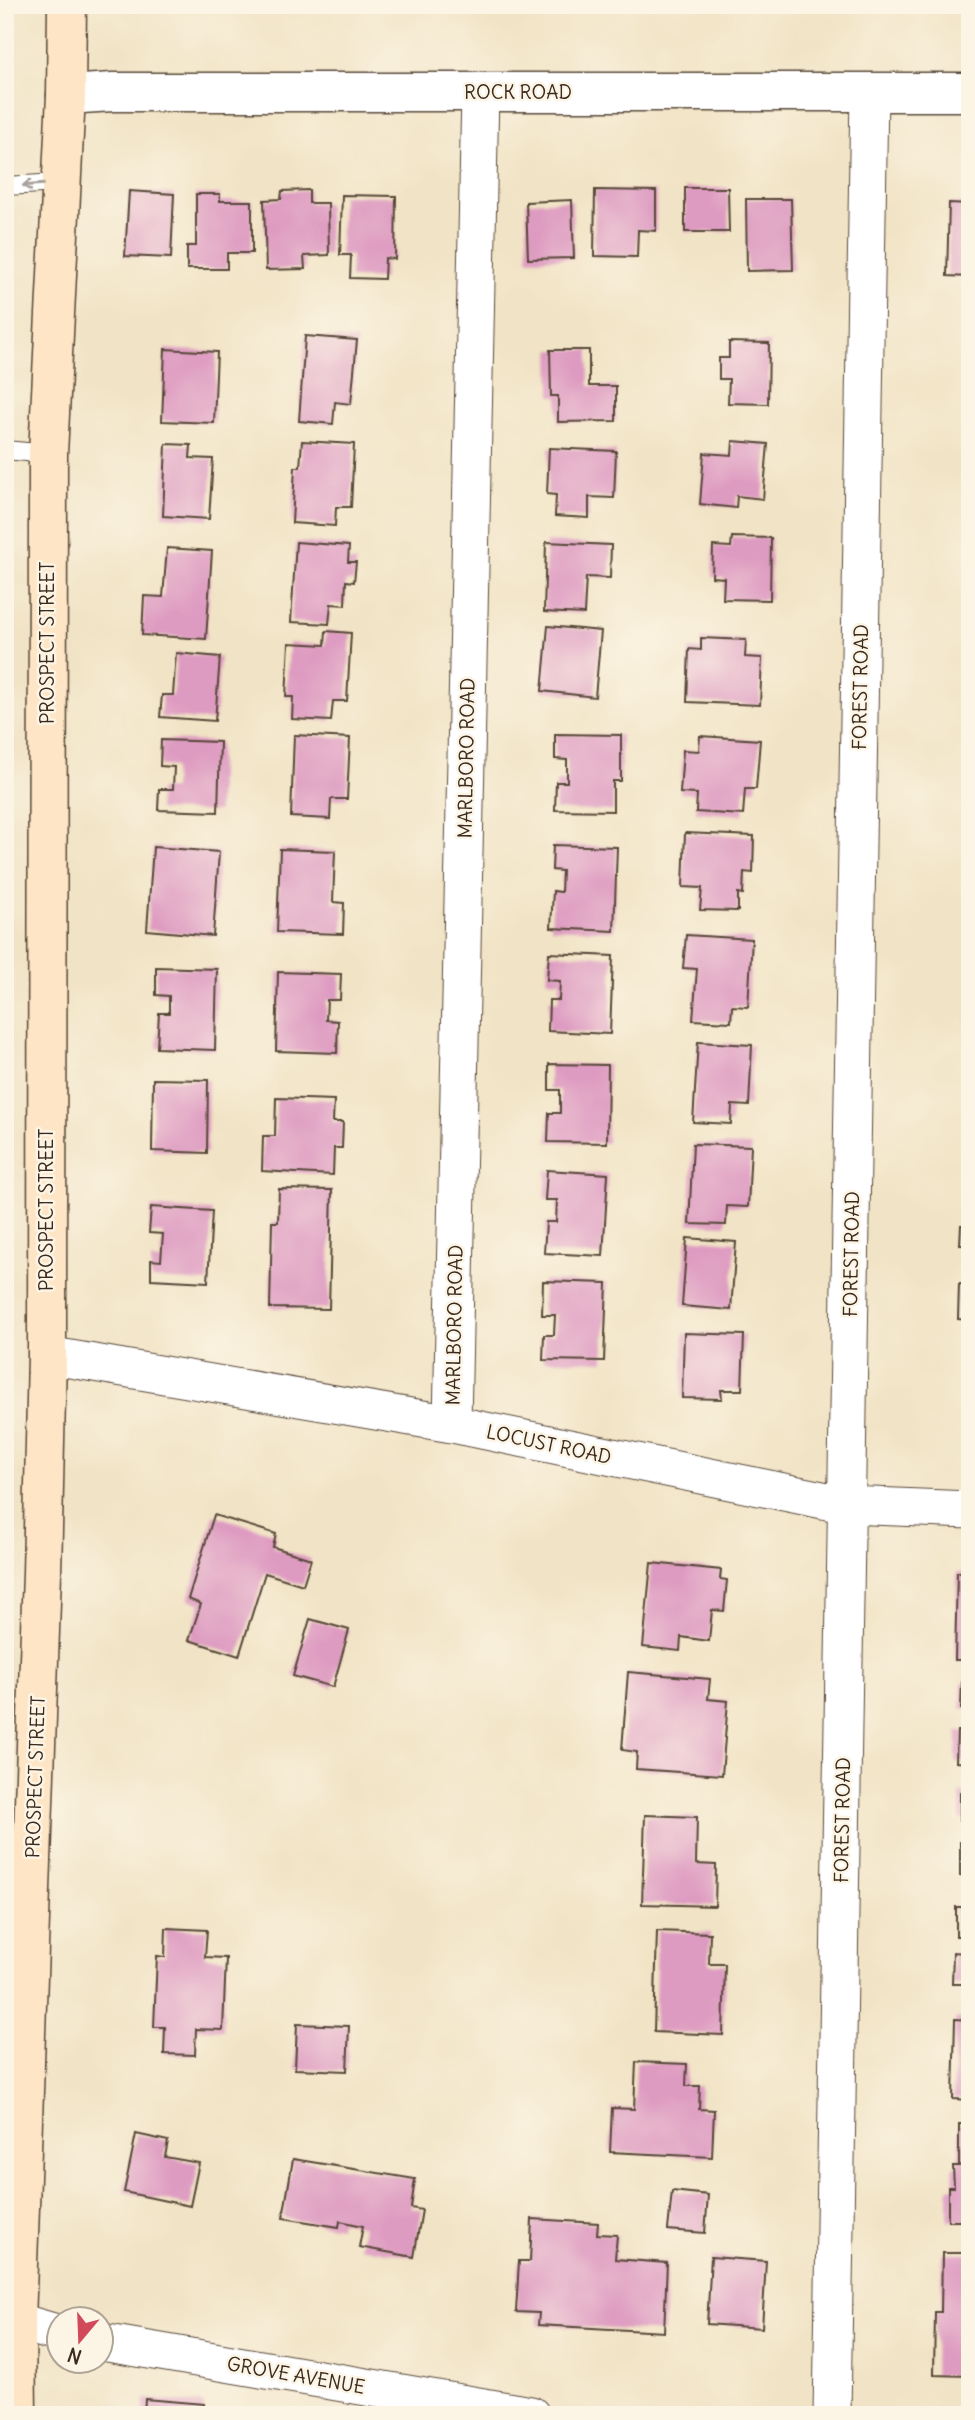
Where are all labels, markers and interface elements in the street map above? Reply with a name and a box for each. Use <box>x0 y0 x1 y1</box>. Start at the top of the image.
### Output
street label: ROCK ROAD <box>464 80 572 104</box>
one-way arrow <box>22 179 45 192</box>
street label: PROSPECT STREET <box>35 562 59 724</box>
street label: FOREST ROAD <box>847 624 873 750</box>
street label: MARLBORO ROAD <box>453 677 479 839</box>
street label: PROSPECT STREET <box>34 1129 58 1291</box>
street label: FOREST ROAD <box>838 1191 864 1317</box>
street label: MARLBORO ROAD <box>441 1244 467 1406</box>
street label: LOCUST ROAD <box>484 1419 614 1469</box>
street label: PROSPECT STREET <box>20 1695 50 1859</box>
street label: FOREST ROAD <box>829 1757 855 1883</box>
north arrow <box>46 2304 116 2374</box>
text: N <box>64 2343 85 2370</box>
street label: GROVE AVENUE <box>225 2351 367 2399</box>

